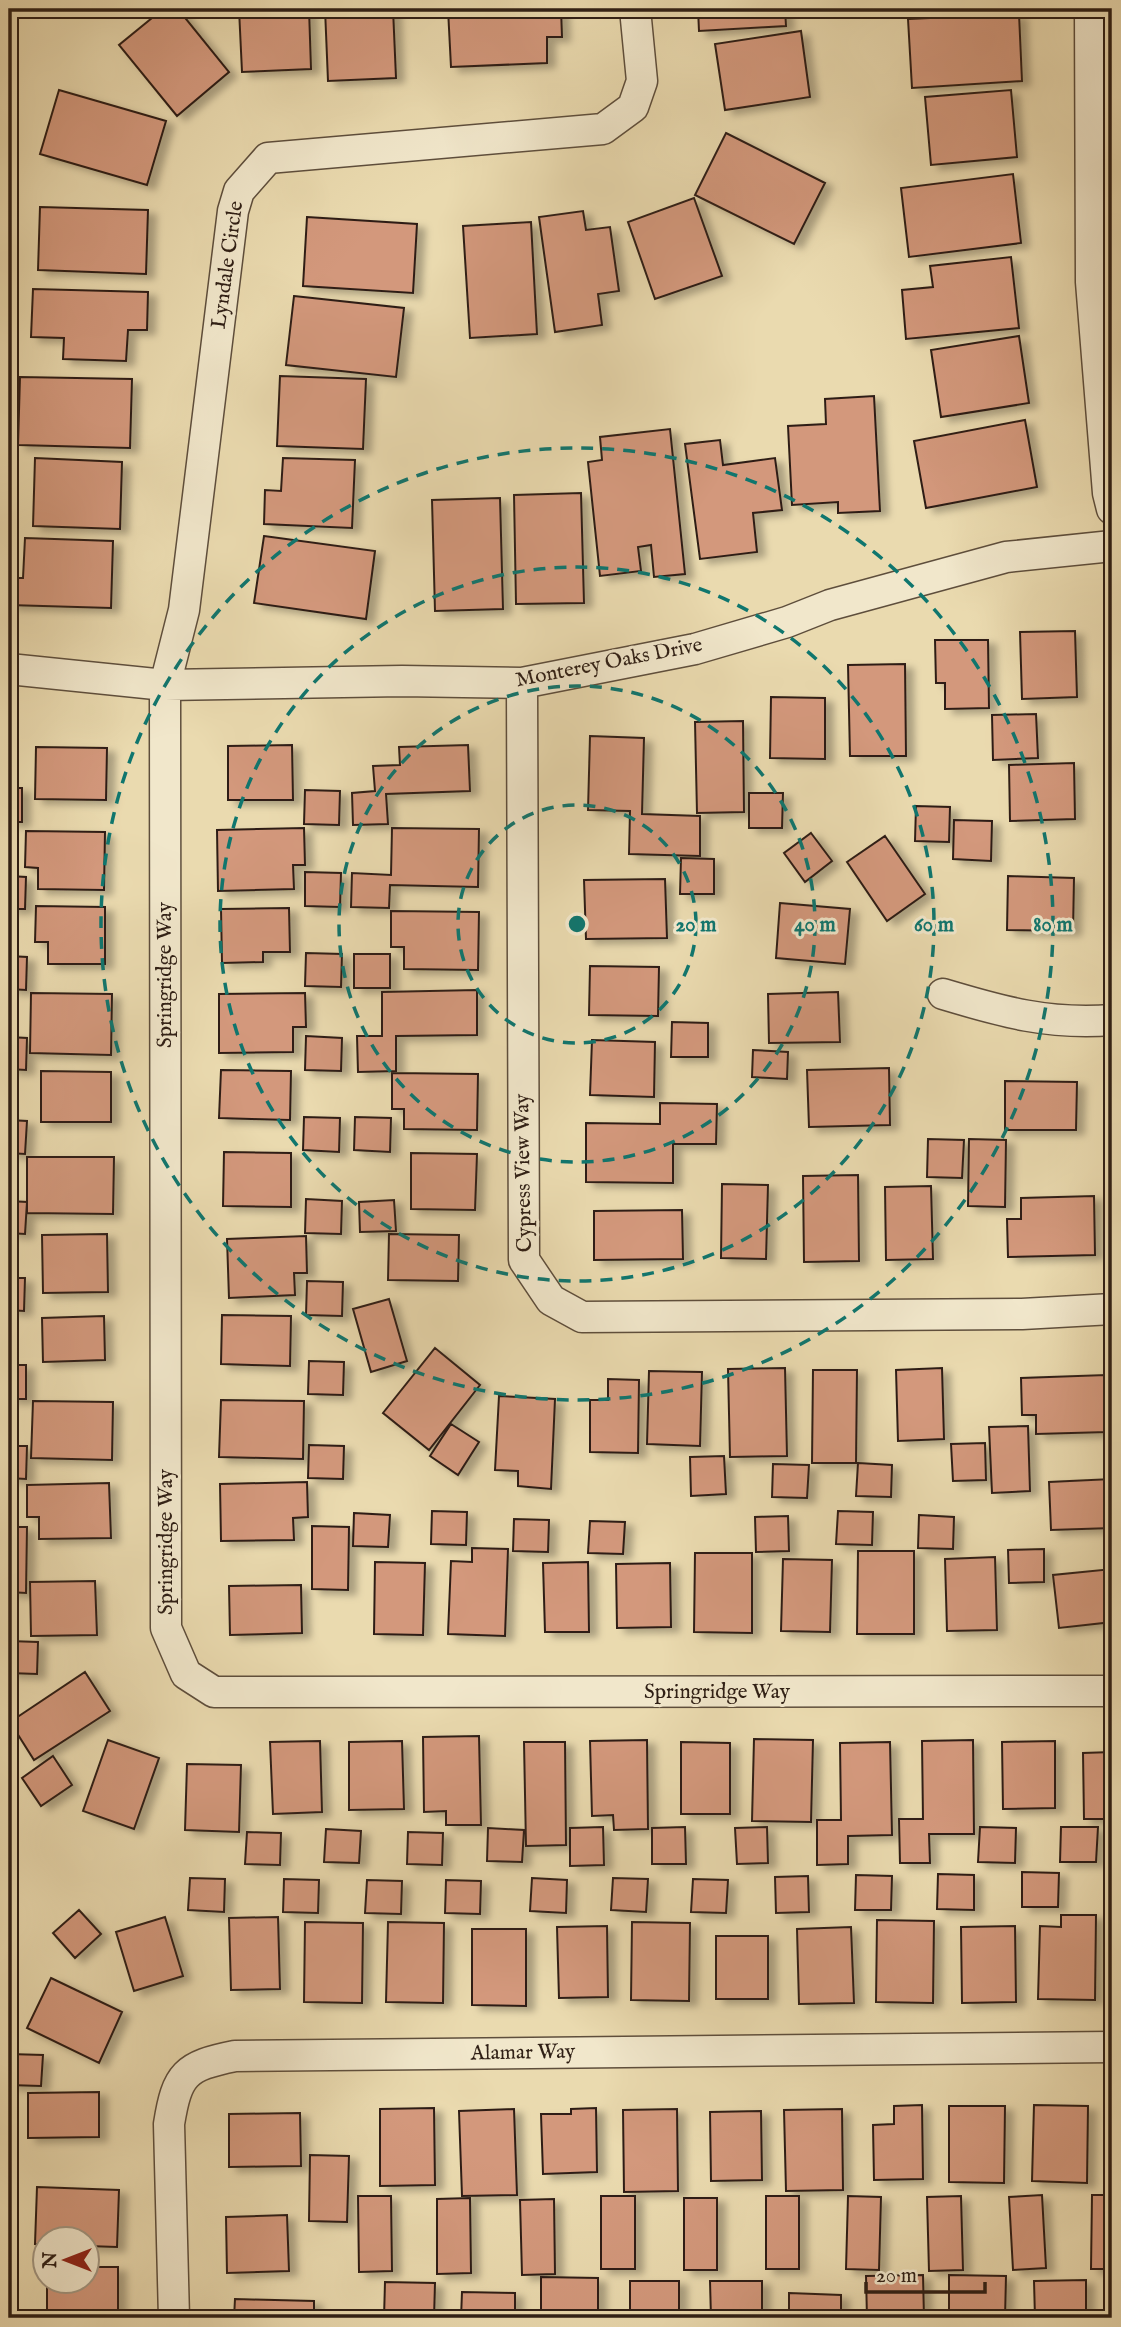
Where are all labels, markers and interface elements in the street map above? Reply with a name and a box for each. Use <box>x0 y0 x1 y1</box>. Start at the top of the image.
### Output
street label: Lyndale Circle <box>206 199 250 331</box>
street label: Monterey Oaks Drive <box>513 632 705 694</box>
street label: Springridge Way <box>152 901 179 1048</box>
centre of rings <box>565 912 589 936</box>
text: 20 m <box>676 912 717 939</box>
text: 40 m <box>794 912 836 939</box>
text: 60 m <box>914 912 955 939</box>
text: 80 m <box>1033 912 1073 939</box>
street label: Cypress View Way <box>509 1093 539 1252</box>
street label: Springridge Way <box>153 1468 180 1615</box>
street label: Springridge Way <box>644 1679 791 1706</box>
street label: Alamar Way <box>470 2039 576 2067</box>
north arrow <box>32 2226 102 2296</box>
scale bar <box>866 2250 984 2294</box>
text: N <box>39 2251 63 2269</box>
text: 20 m <box>876 2263 917 2290</box>

